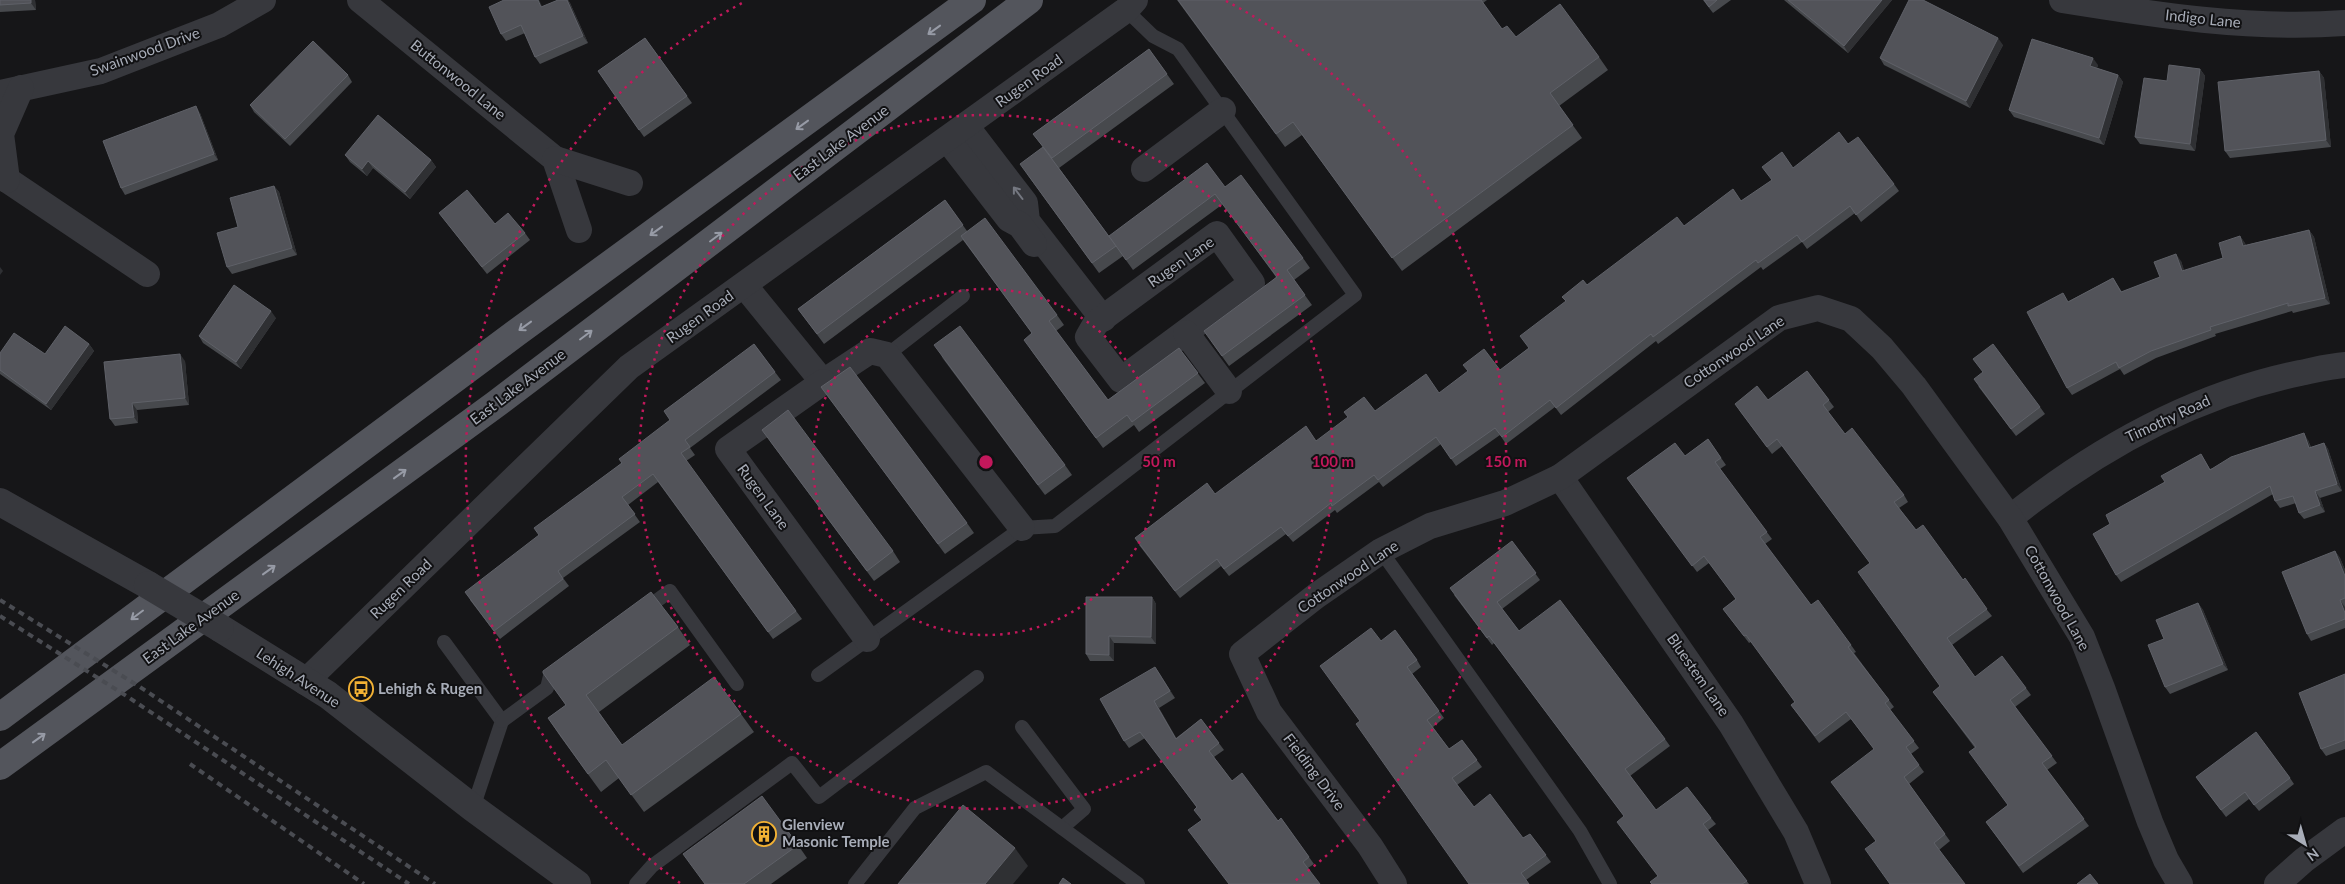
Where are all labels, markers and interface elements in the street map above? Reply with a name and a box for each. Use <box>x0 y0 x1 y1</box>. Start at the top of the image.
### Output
street label: Indigo Lane <box>2164 5 2242 31</box>
street label: Swainwood Drive <box>87 23 202 79</box>
one-way arrow <box>927 25 941 35</box>
street label: Buttonwood Lane <box>407 35 510 123</box>
street label: Rugen Road <box>991 50 1065 111</box>
street label: East Lake Avenue <box>789 100 892 184</box>
one-way arrow <box>795 120 809 130</box>
one-way arrow <box>1012 187 1023 200</box>
one-way arrow <box>650 226 664 236</box>
one-way arrow <box>709 232 722 243</box>
street label: Rugen Lane <box>1144 232 1217 291</box>
street label: Rugen Road <box>662 286 736 347</box>
street label: Cottonwood Lane <box>1680 311 1787 392</box>
one-way arrow <box>519 321 532 332</box>
one-way arrow <box>579 330 592 341</box>
street label: East Lake Avenue <box>466 344 569 428</box>
street label: Timothy Road <box>2122 391 2213 446</box>
text: 50 m <box>1142 452 1176 470</box>
text: 100 m <box>1312 452 1354 470</box>
text: 150 m <box>1485 452 1527 470</box>
centre of rings <box>977 453 995 471</box>
street label: Rugen Lane <box>734 460 794 533</box>
one-way arrow <box>393 469 407 479</box>
street label: Cottonwood Lane <box>1294 536 1401 617</box>
street label: Cottonwood Lane <box>2021 542 2094 653</box>
street label: Rugen Road <box>366 555 435 622</box>
one-way arrow <box>261 565 275 575</box>
street label: East Lake Avenue <box>139 585 242 667</box>
one-way arrow <box>131 609 144 620</box>
street label: Bluestem Lane <box>1664 630 1734 719</box>
street label: Lehigh Avenue <box>253 643 344 711</box>
bus stop icon: Lehigh & Rugen <box>348 676 374 702</box>
place label: Lehigh & Rugen <box>378 679 482 697</box>
street label: Fielding Drive <box>1280 730 1349 813</box>
one-way arrow <box>32 732 45 743</box>
place label: Glenview Masonic Temple <box>782 815 890 850</box>
north arrow <box>2280 819 2330 869</box>
building icon: Glenview Masonic Temple <box>751 821 777 847</box>
text: N <box>2304 845 2323 865</box>

